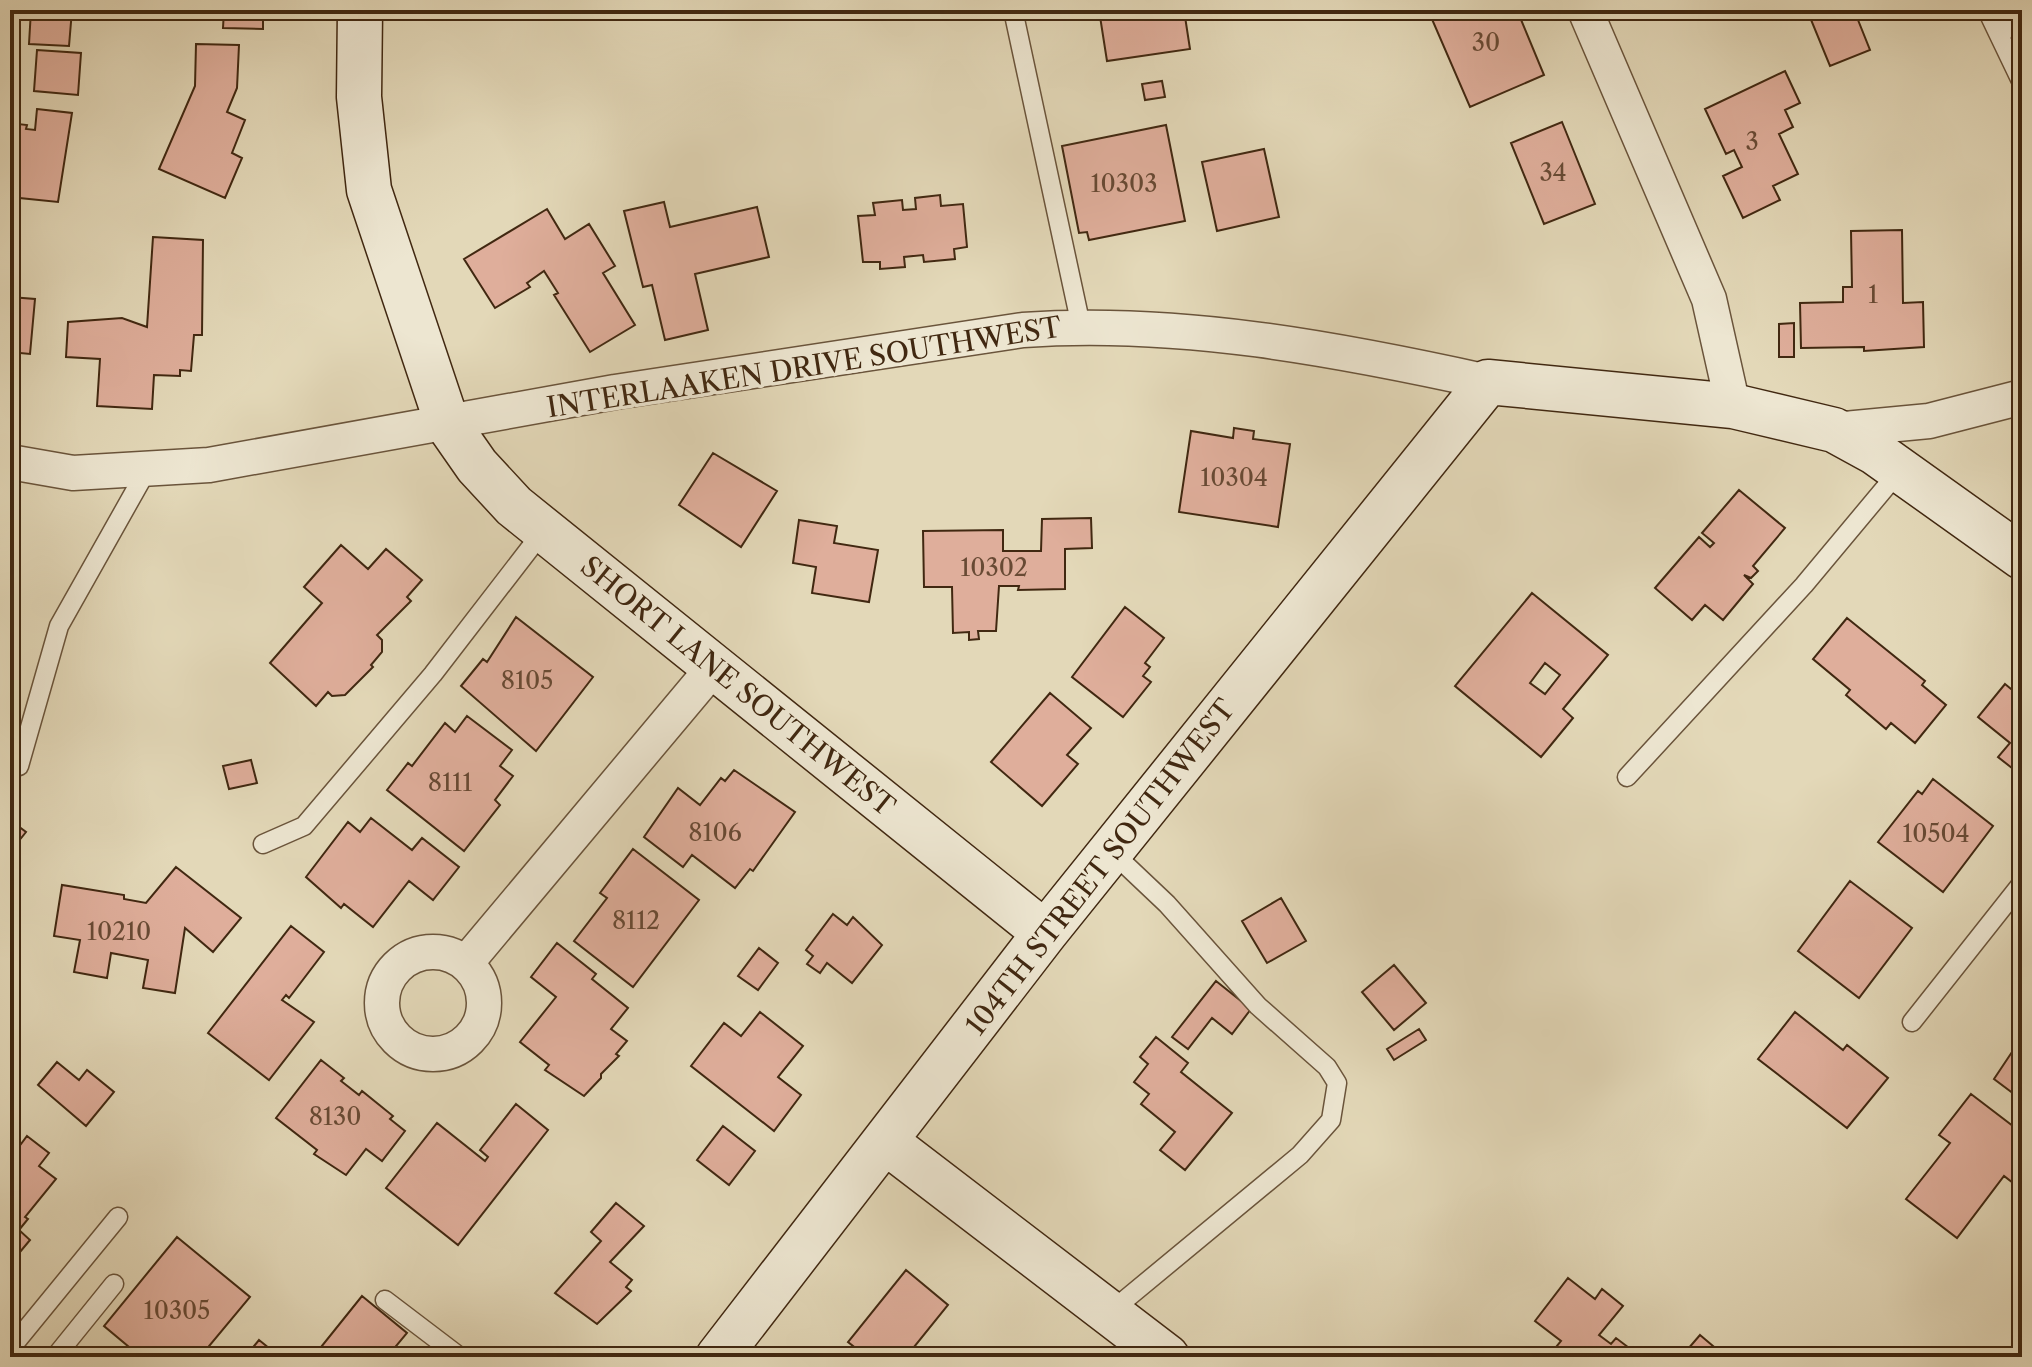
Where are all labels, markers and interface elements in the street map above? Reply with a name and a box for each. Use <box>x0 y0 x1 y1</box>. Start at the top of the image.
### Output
house number: 30 <box>1472 28 1500 57</box>
house number: 3 <box>1745 127 1759 156</box>
house number: 34 <box>1539 158 1567 187</box>
house number: 10303 <box>1091 169 1157 198</box>
house number: 1 <box>1868 280 1878 309</box>
street label: INTERLAAKEN DRIVE SOUTHWEST <box>544 310 1064 424</box>
house number: 10304 <box>1200 463 1268 492</box>
street label: SHORT LANE SOUTHWEST <box>574 549 902 823</box>
house number: 10302 <box>960 553 1028 582</box>
house number: 8105 <box>501 666 553 695</box>
street label: 104TH STREET SOUTHWEST <box>958 692 1242 1042</box>
house number: 8111 <box>428 768 472 797</box>
house number: 8106 <box>688 818 742 847</box>
house number: 10504 <box>1902 819 1970 848</box>
house number: 8112 <box>612 906 660 935</box>
house number: 10210 <box>87 917 151 946</box>
house number: 8130 <box>309 1102 361 1131</box>
house number: 10305 <box>144 1296 210 1325</box>

